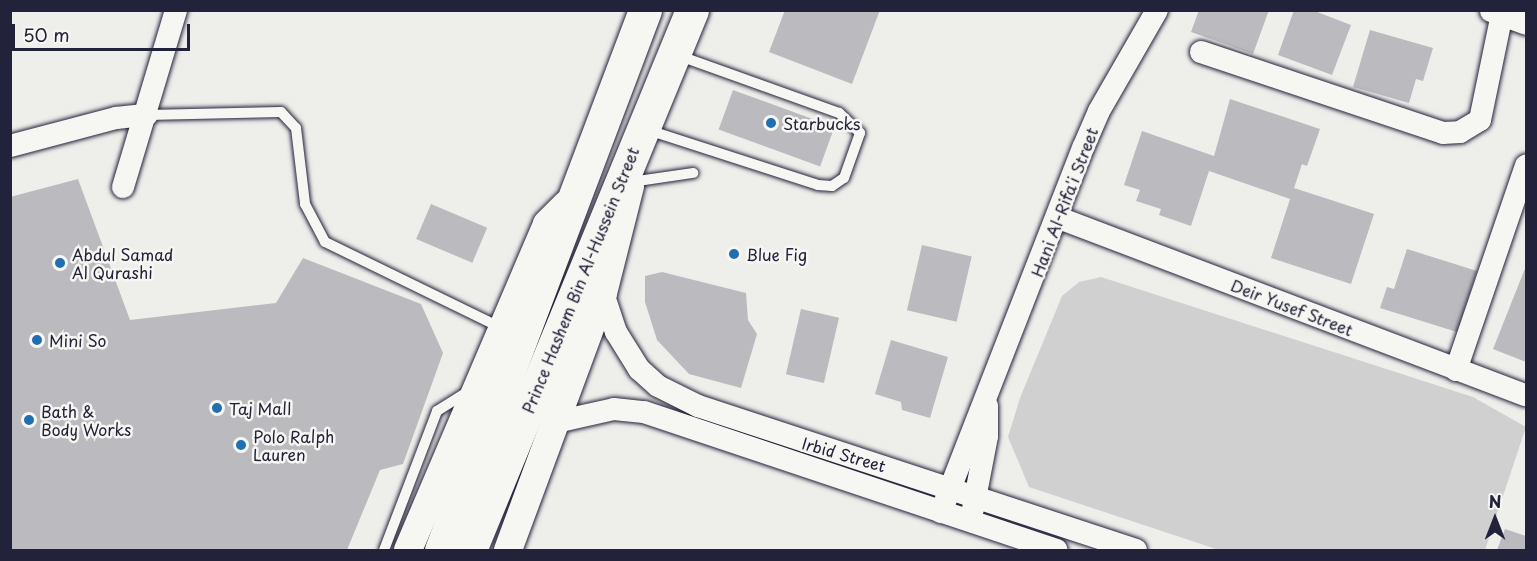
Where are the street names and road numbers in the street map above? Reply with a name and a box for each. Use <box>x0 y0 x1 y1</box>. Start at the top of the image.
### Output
street label: Hani Al-Rifa'i Street <box>1027 125 1101 279</box>
street label: Prince Hashem Bin Al-Hussein Street <box>517 143 643 417</box>
street label: Deir Yusef Street <box>1227 274 1357 340</box>
street label: Irbid Street <box>799 433 889 475</box>

